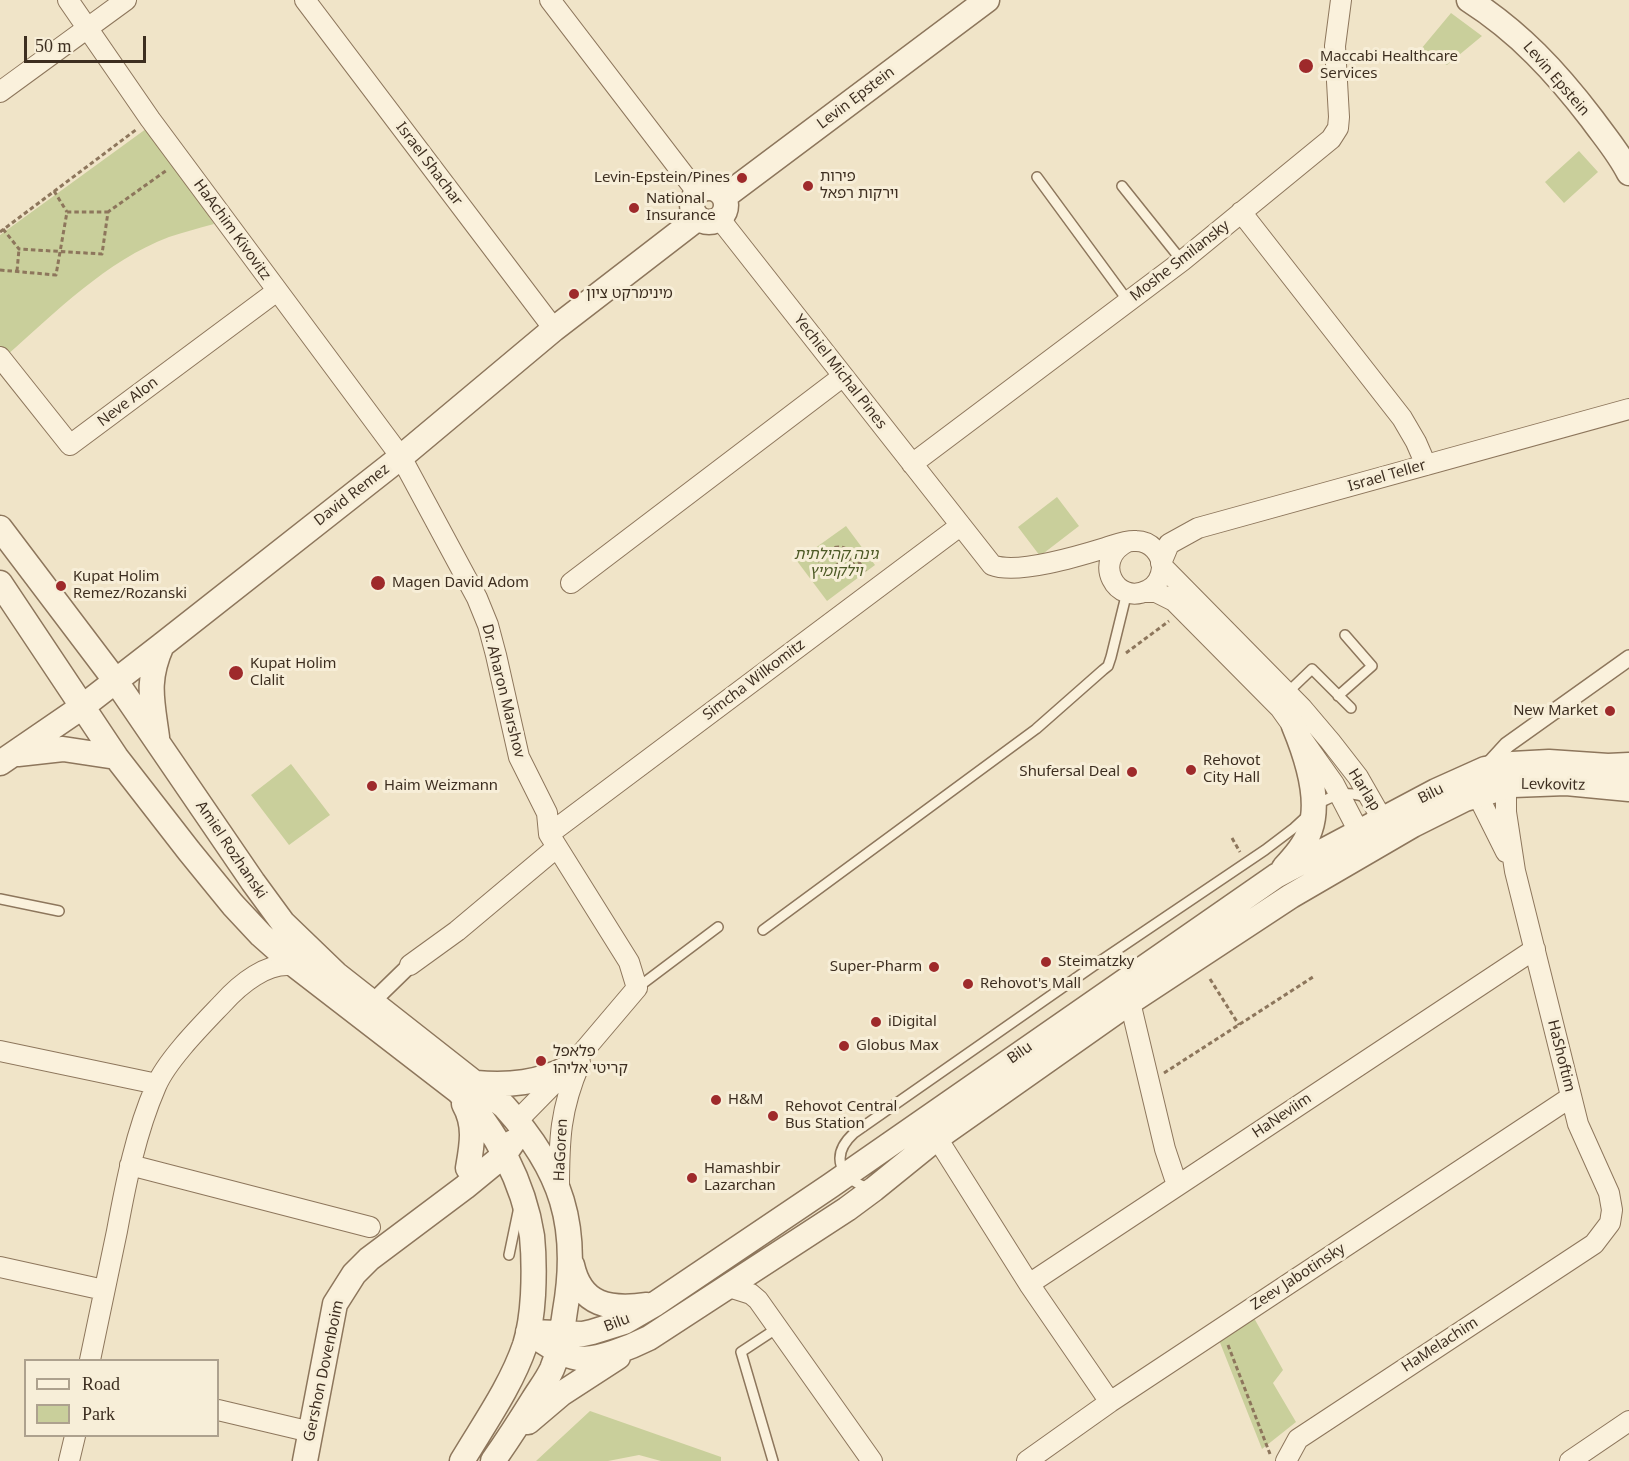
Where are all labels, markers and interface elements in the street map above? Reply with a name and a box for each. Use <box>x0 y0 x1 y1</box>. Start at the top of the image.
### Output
scale bar <box>27 24 148 62</box>
text: 50 m <box>35 36 72 56</box>
street label: Levin Epstein <box>1519 38 1593 120</box>
place label: Maccabi Healthcare Services <box>1320 48 1458 83</box>
marker: Maccabi Healthcare Services <box>1297 57 1315 75</box>
street label: Levin Epstein <box>814 63 898 133</box>
street label: Israel Shachar <box>392 119 466 209</box>
place label: פירות וירקות רפאל <box>820 168 899 203</box>
place label: Levin-Epstein/Pines <box>594 169 730 187</box>
marker: Levin-Epstein/Pines <box>735 171 749 185</box>
street label: HaAchim Kivovitz <box>190 176 274 284</box>
marker: פירות וירקות רפאל <box>801 179 815 193</box>
place label: National Insurance <box>646 190 716 225</box>
marker: National Insurance <box>627 201 641 215</box>
street label: Moshe Smilansky <box>1127 217 1233 305</box>
place label: מינימרקט ציון <box>586 285 673 303</box>
marker: מינימרקט ציון <box>567 287 581 301</box>
street label: Yechiel Michal Pines <box>790 311 890 433</box>
street label: Neve Alon <box>94 373 162 431</box>
street label: Israel Teller <box>1346 456 1428 496</box>
street label: David Remez <box>311 460 393 530</box>
park label: גינה קהילתית וילקומיץ <box>794 546 878 581</box>
place label: Kupat Holim Remez/Rozanski <box>73 568 187 603</box>
marker: Magen David Adom <box>369 574 387 592</box>
place label: Magen David Adom <box>392 574 529 592</box>
marker: Kupat Holim Remez/Rozanski <box>54 579 68 593</box>
street label: Dr. Aharon Marshov <box>478 622 528 760</box>
street label: Simcha Wilkomitz <box>699 636 809 724</box>
place label: Kupat Holim Clalit <box>250 655 336 690</box>
marker: Kupat Holim Clalit <box>227 664 245 682</box>
place label: New Market <box>1513 702 1598 720</box>
marker: New Market <box>1603 704 1617 718</box>
place label: Rehovot City Hall <box>1203 752 1261 787</box>
place label: Shufersal Deal <box>1019 763 1120 781</box>
marker: Rehovot City Hall <box>1184 763 1198 777</box>
marker: Shufersal Deal <box>1125 765 1139 779</box>
street label: Harlap <box>1344 766 1384 814</box>
street label: Levkovitz <box>1521 775 1585 795</box>
place label: Haim Weizmann <box>384 777 498 795</box>
marker: Haim Weizmann <box>365 779 379 793</box>
street label: Bilu <box>1415 780 1447 808</box>
street label: Amiel Rozhanski <box>192 798 270 902</box>
place label: Steimatzky <box>1058 953 1134 971</box>
marker: Steimatzky <box>1039 955 1053 969</box>
place label: Super-Pharm <box>830 958 922 976</box>
marker: Super-Pharm <box>927 960 941 974</box>
place label: Rehovot's Mall <box>980 975 1081 993</box>
marker: Rehovot's Mall <box>961 977 975 991</box>
place label: iDigital <box>888 1013 937 1031</box>
marker: iDigital <box>869 1015 883 1029</box>
street label: HaShoftim <box>1543 1018 1579 1094</box>
place label: Globus Max <box>856 1037 939 1055</box>
street label: Bilu <box>1004 1038 1036 1068</box>
marker: Globus Max <box>837 1039 851 1053</box>
place label: פלאפל קריטי אליהו <box>553 1043 628 1078</box>
marker: פלאפל קריטי אליהו <box>534 1054 548 1068</box>
street label: HaNeviim <box>1249 1090 1315 1142</box>
place label: H&M <box>728 1091 763 1109</box>
marker: H&M <box>709 1093 723 1107</box>
place label: Rehovot Central Bus Station <box>785 1098 897 1133</box>
marker: Rehovot Central Bus Station <box>766 1109 780 1123</box>
street label: HaGoren <box>550 1118 572 1182</box>
place label: Hamashbir Lazarchan <box>704 1160 780 1195</box>
marker: Hamashbir Lazarchan <box>685 1171 699 1185</box>
street label: Zeev Jabotinsky <box>1248 1240 1348 1314</box>
street label: Gershon Dovenboim <box>300 1299 348 1443</box>
street label: Bilu <box>602 1310 632 1336</box>
street label: HaMelachim <box>1399 1314 1481 1376</box>
legend <box>24 1359 219 1437</box>
text: Road <box>82 1374 120 1394</box>
text: Park <box>82 1404 115 1424</box>

